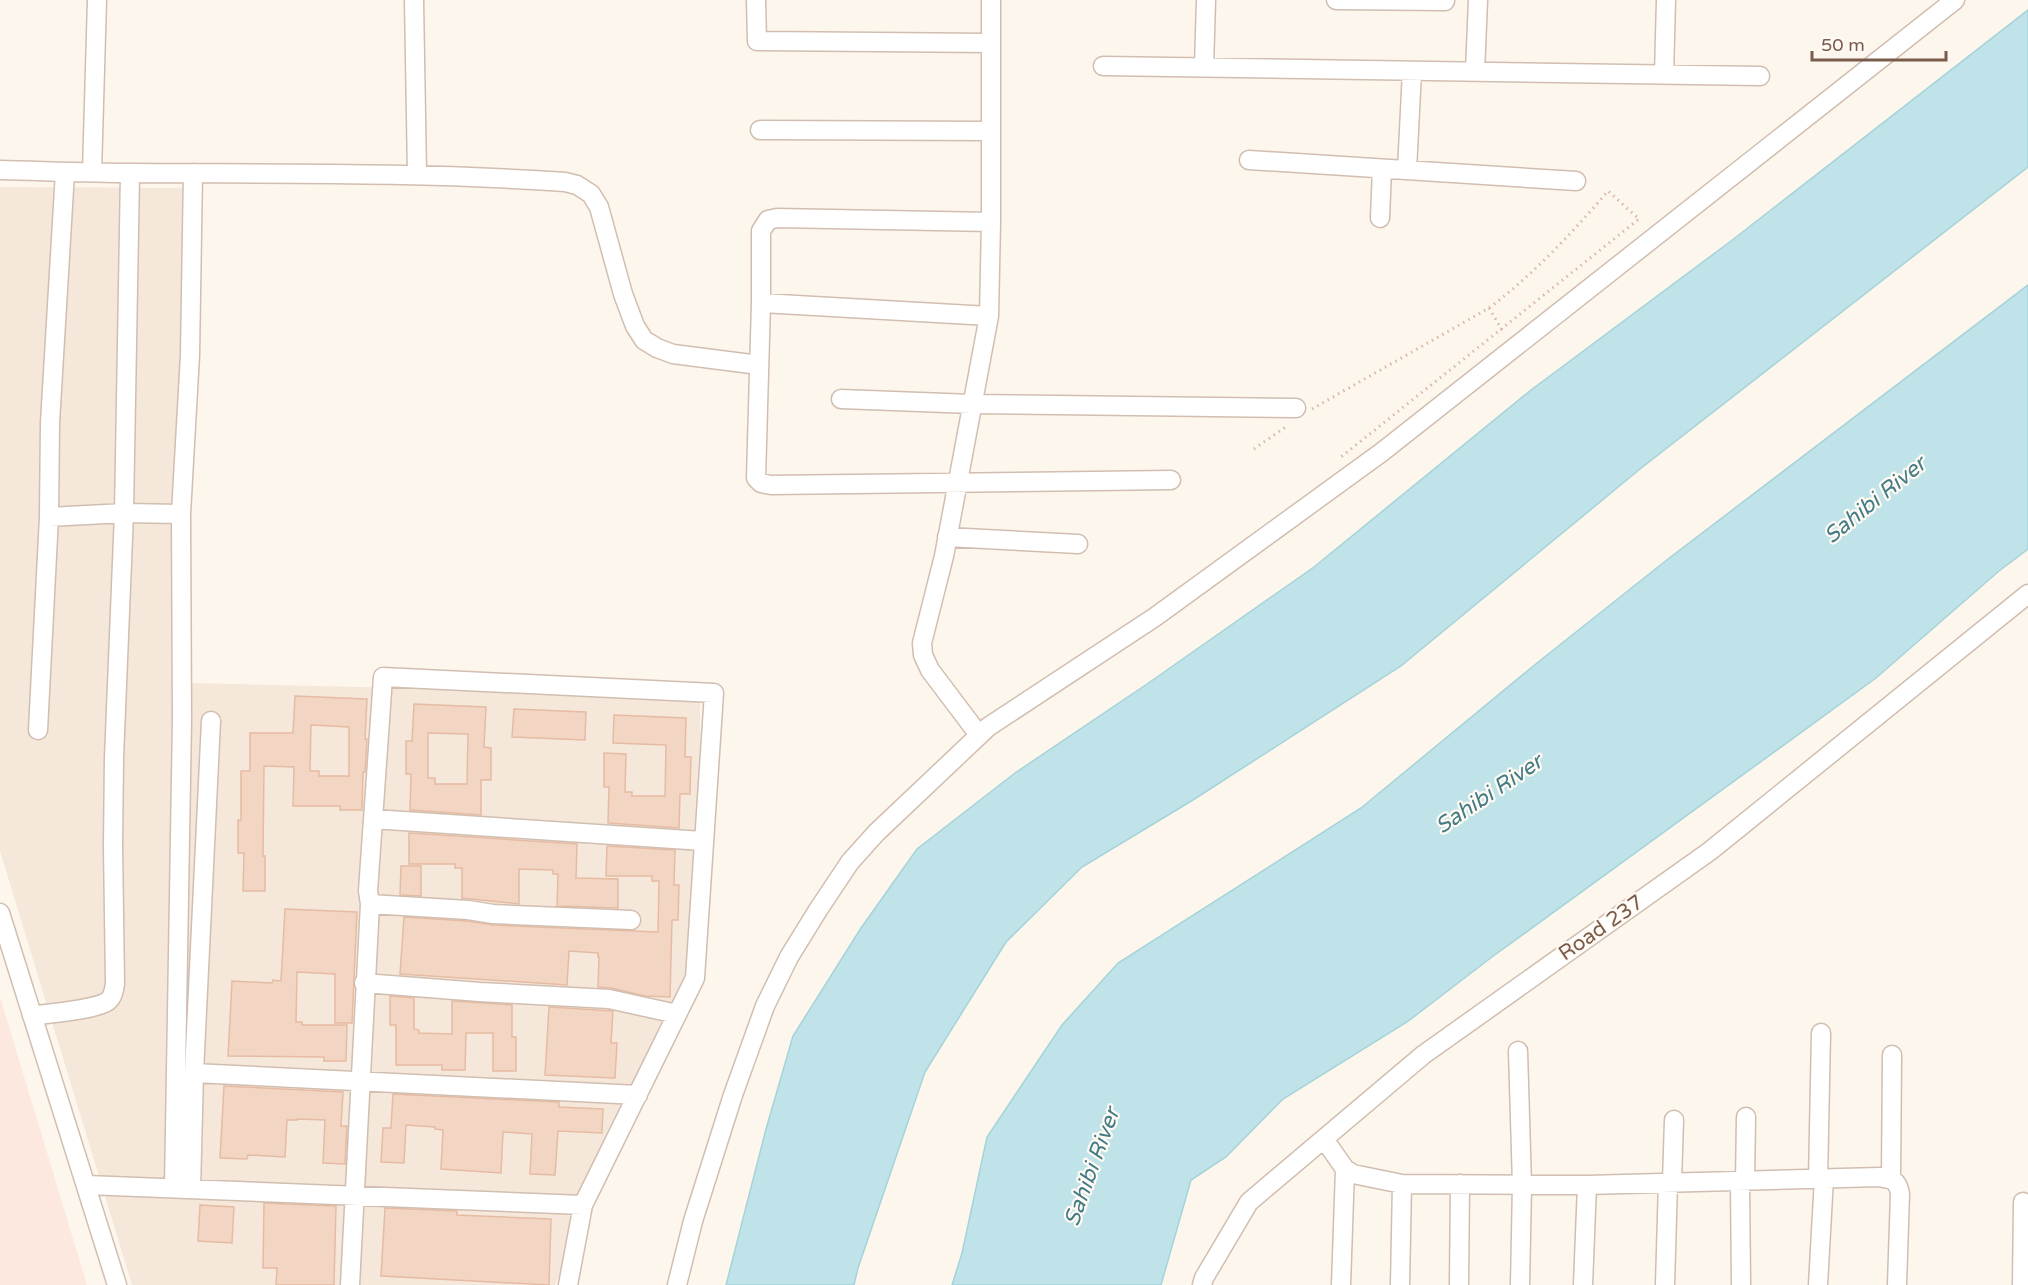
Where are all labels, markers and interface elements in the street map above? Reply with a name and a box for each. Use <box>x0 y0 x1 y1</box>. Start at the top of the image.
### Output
scale bar <box>1812 24 1946 62</box>
text: 50 m <box>1821 34 1865 56</box>
water label: Sahibi River <box>1819 449 1933 549</box>
water label: Sahibi River <box>1431 747 1550 839</box>
street label: Road 237 <box>1554 890 1648 966</box>
water label: Sahibi River <box>1059 1102 1126 1229</box>

